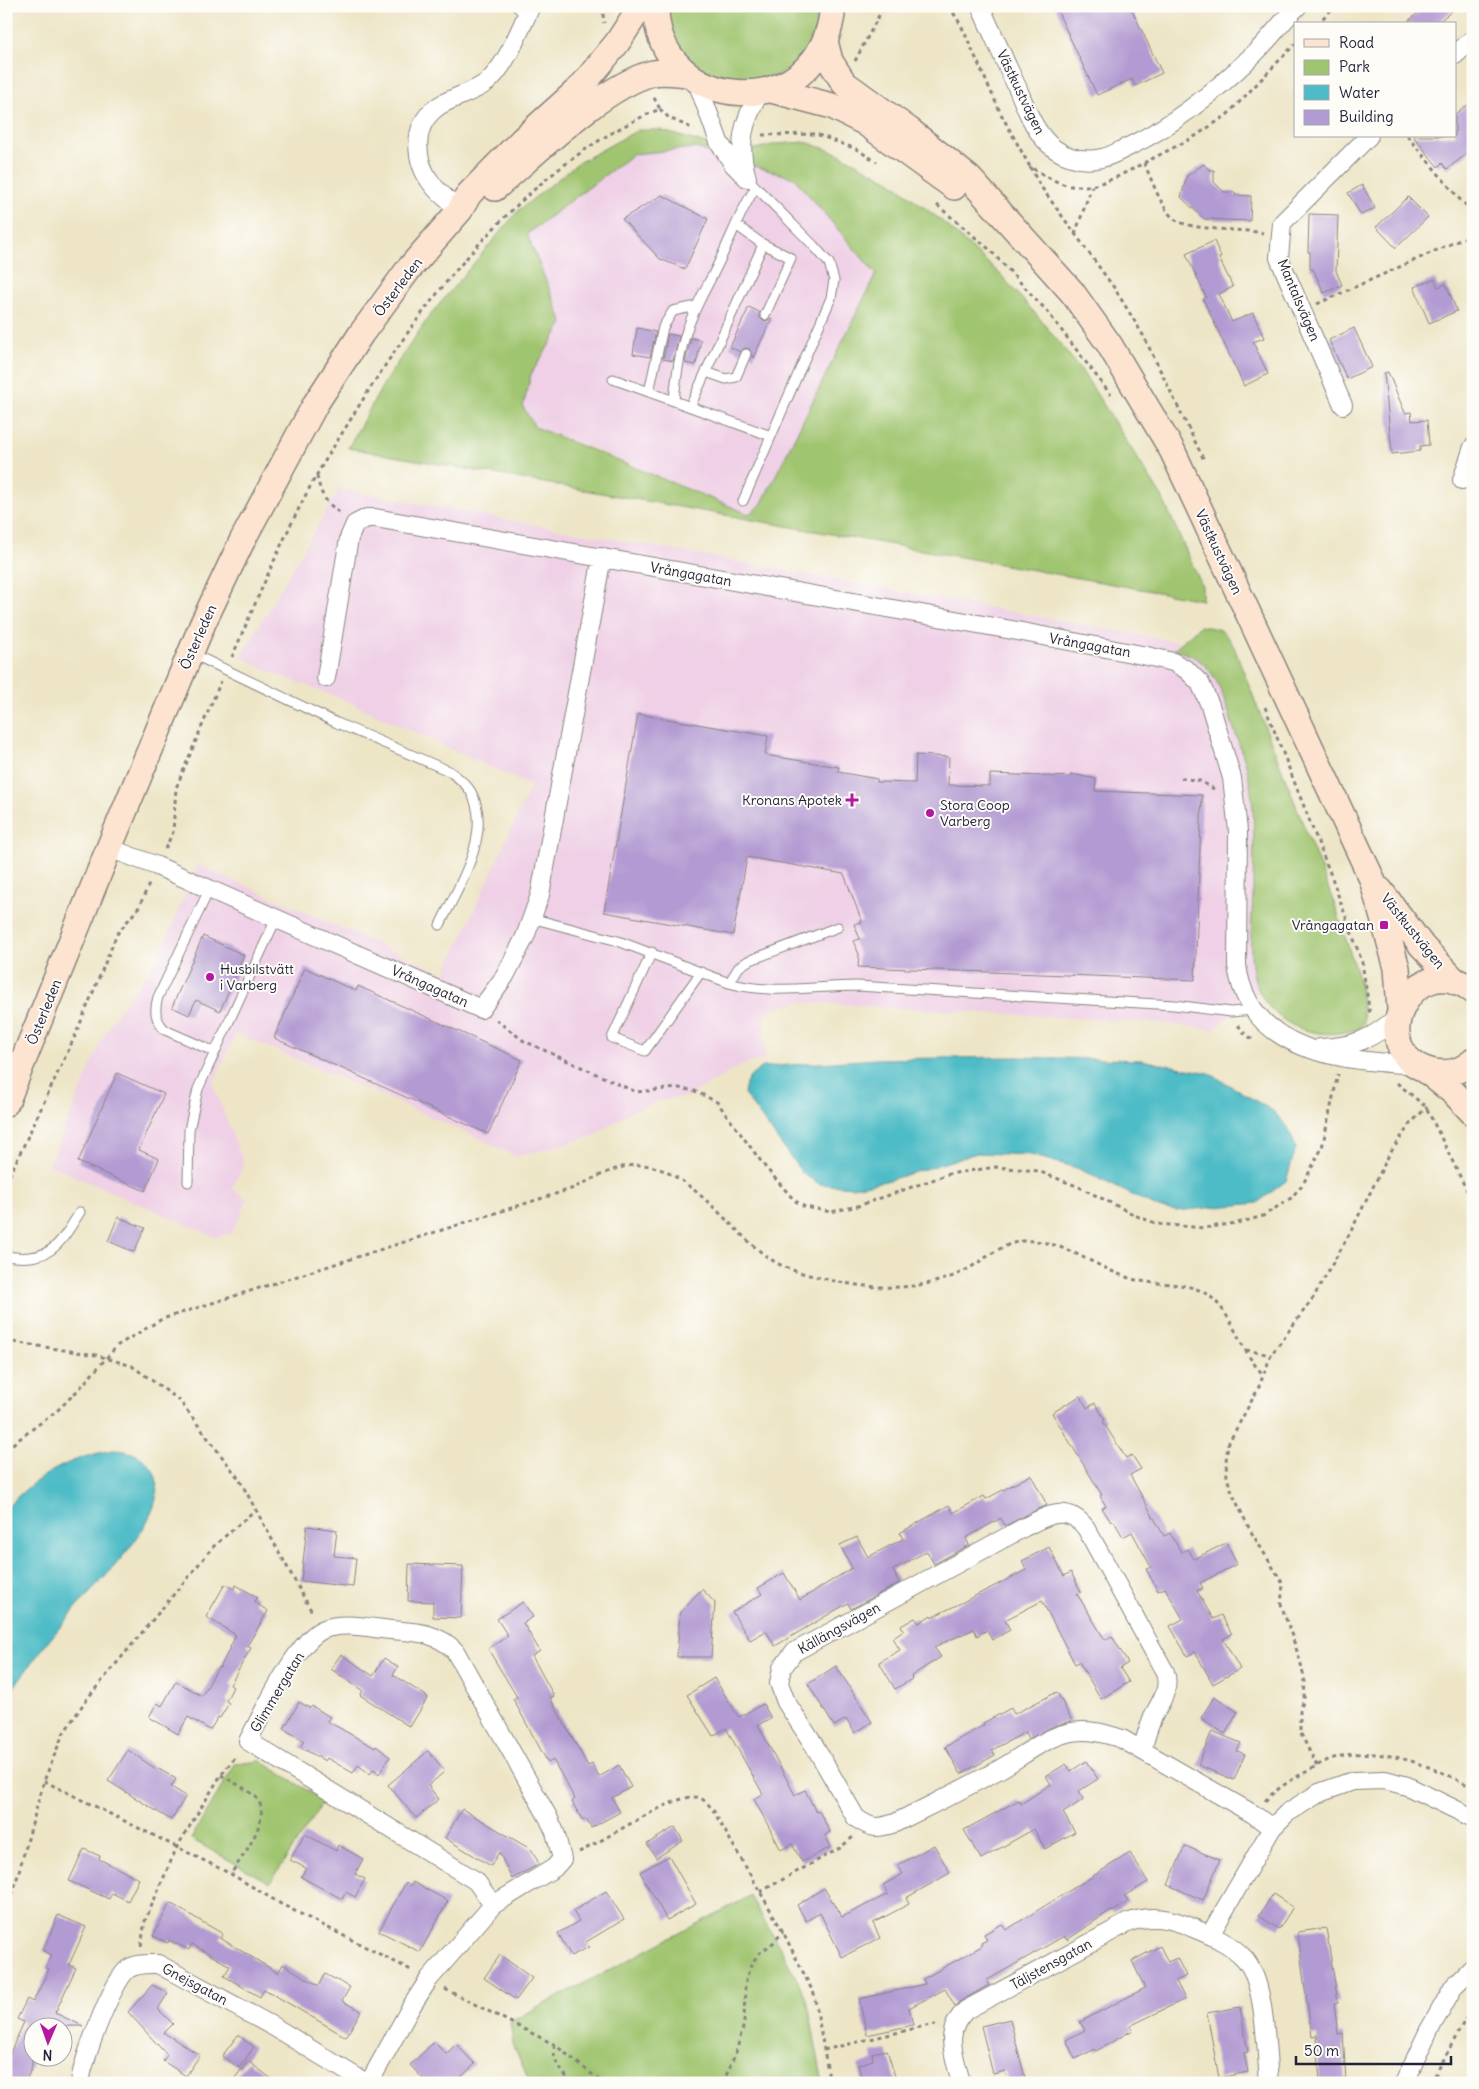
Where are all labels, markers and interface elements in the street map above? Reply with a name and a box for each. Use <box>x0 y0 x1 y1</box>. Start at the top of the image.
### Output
legend <box>1294 22 1456 138</box>
text: Road <box>1339 33 1374 52</box>
street label: Västkustvägen <box>993 47 1049 137</box>
text: Park <box>1339 57 1370 76</box>
text: Water <box>1339 83 1380 102</box>
text: Building <box>1339 107 1394 126</box>
street label: Österleden <box>370 254 426 320</box>
street label: Mantalsvägen <box>1274 256 1324 344</box>
street label: Västkustvägen <box>1191 507 1247 597</box>
street label: Vrångagatan <box>649 558 733 590</box>
street label: Österleden <box>176 602 220 672</box>
street label: Vrångagatan <box>1048 629 1132 661</box>
place label: Kronans Apotek <box>742 791 842 809</box>
marker: Kronans Apotek <box>846 794 858 806</box>
place label: Stora Coop Varberg <box>940 796 1010 830</box>
marker: Stora Coop Varberg <box>924 807 936 819</box>
street label: Västkustvägen <box>1377 890 1449 972</box>
place label: Vrångagatan <box>1292 916 1374 934</box>
marker: Vrångagatan <box>1378 919 1390 931</box>
place label: Husbilstvätt i Varberg <box>220 960 294 994</box>
street label: Vrångagatan <box>389 961 471 1011</box>
marker: Husbilstvätt i Varberg <box>204 971 216 983</box>
street label: Österleden <box>23 976 65 1048</box>
street label: Källängsvägen <box>795 1598 883 1658</box>
street label: Glimmergatan <box>246 1649 308 1735</box>
street label: Täljstensgatan <box>1007 1934 1095 1994</box>
street label: Gnejsgatan <box>159 1959 231 2009</box>
north arrow <box>22 2016 72 2066</box>
scale bar <box>1296 2034 1452 2066</box>
text: 50 m <box>1304 2041 1339 2060</box>
text: N <box>42 2046 53 2064</box>

